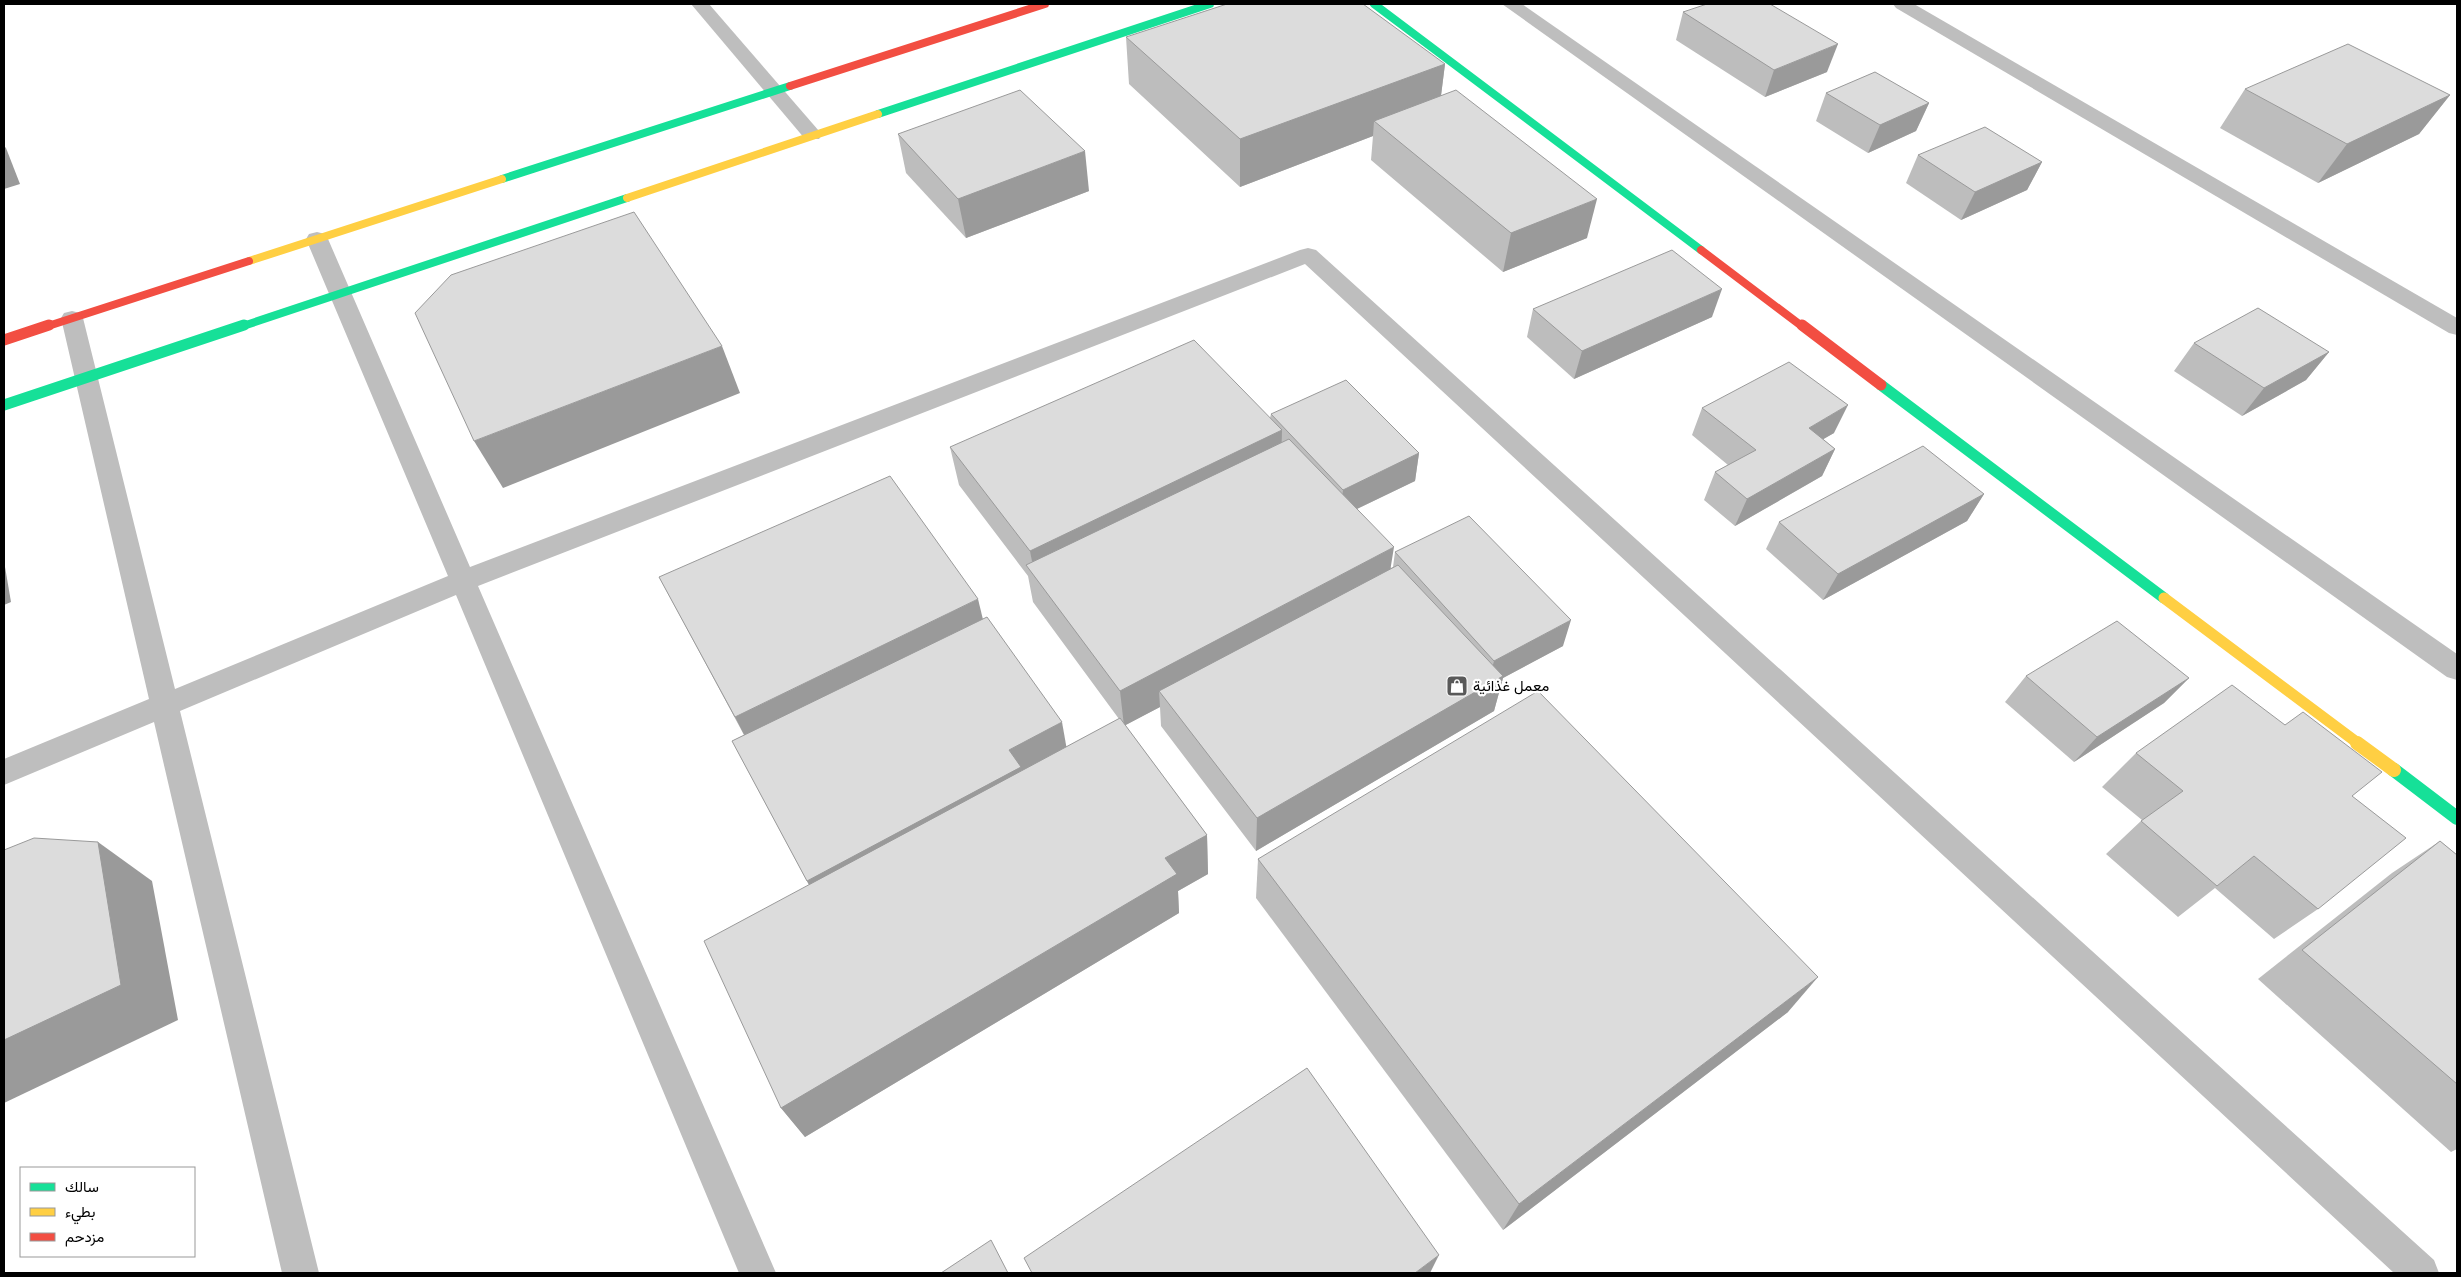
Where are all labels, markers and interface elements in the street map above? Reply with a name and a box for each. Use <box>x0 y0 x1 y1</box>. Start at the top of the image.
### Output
shop icon: معمل غذائية <box>1445 674 1469 698</box>
place label: معمل غذائية <box>1473 675 1549 695</box>
legend <box>20 1167 195 1257</box>
text: سالك <box>65 1176 99 1196</box>
text: بطيء <box>65 1201 95 1225</box>
text: مزدحم <box>65 1226 104 1247</box>

